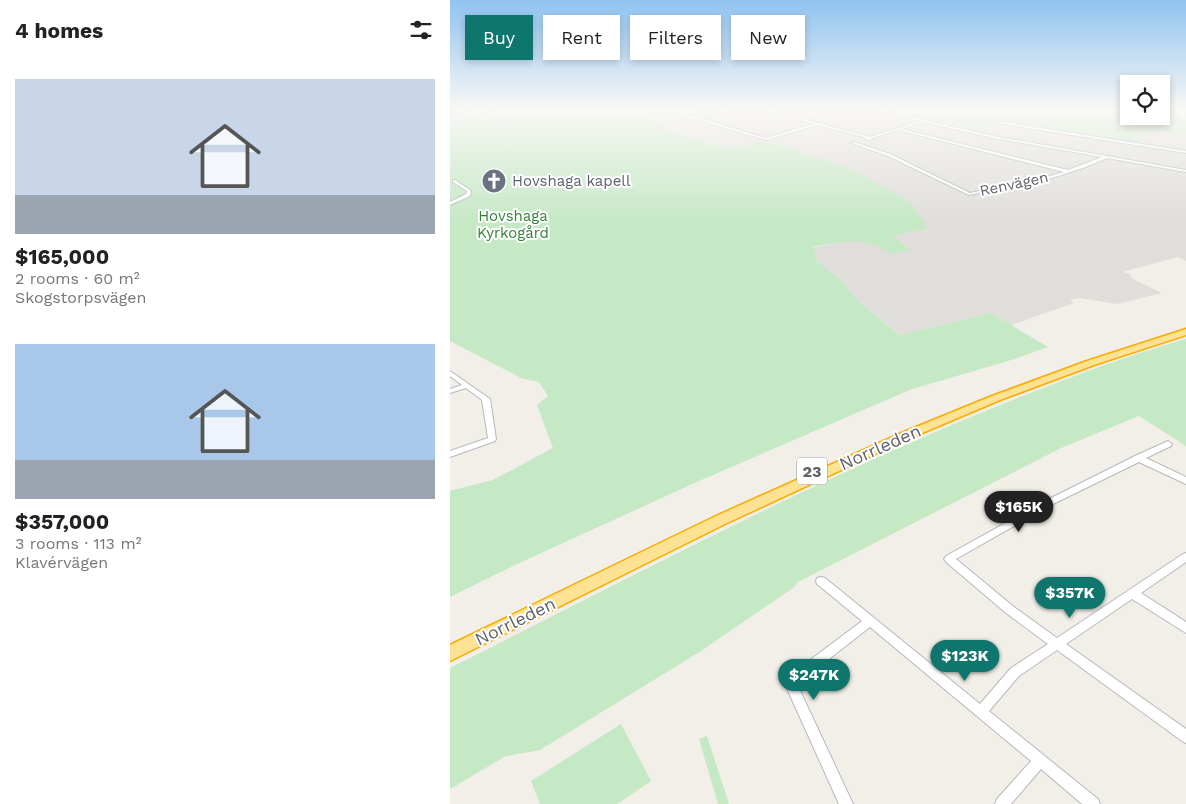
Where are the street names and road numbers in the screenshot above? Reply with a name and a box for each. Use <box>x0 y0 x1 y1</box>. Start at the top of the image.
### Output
street label: Renvägen <box>978 168 1050 200</box>
street label: Norrleden <box>836 420 924 474</box>
road number: 23 <box>797 458 827 484</box>
street label: Norrleden <box>471 592 559 650</box>

